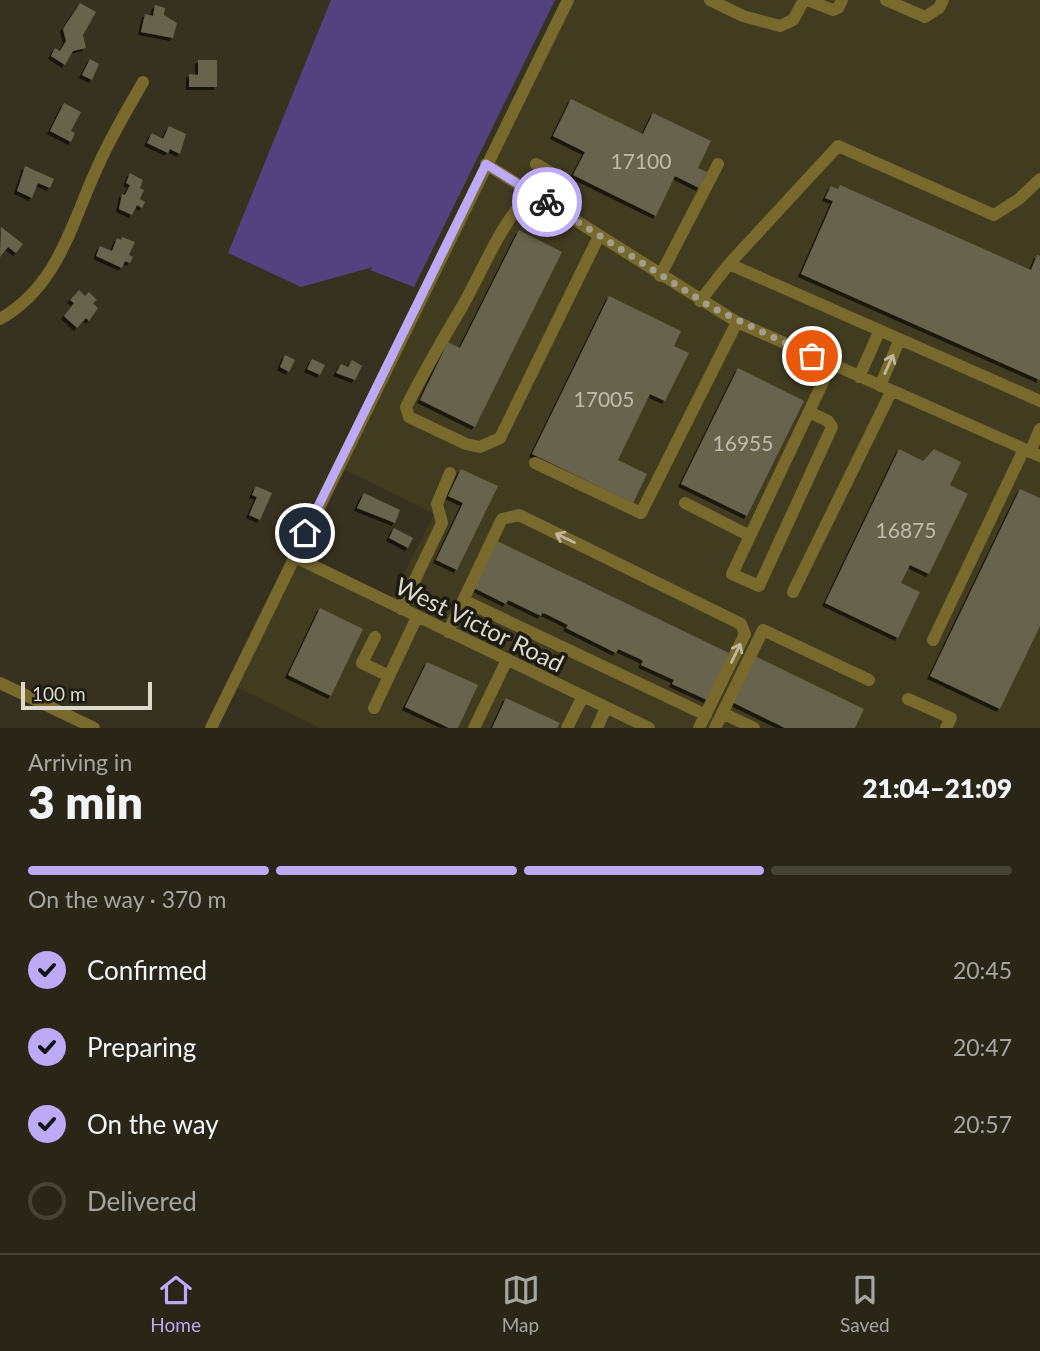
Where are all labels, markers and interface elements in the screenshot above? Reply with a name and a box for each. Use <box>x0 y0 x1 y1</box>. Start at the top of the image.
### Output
house number: 17100 <box>611 148 671 173</box>
courier <box>512 167 582 237</box>
icon: bike <box>528 183 566 221</box>
pin <box>782 326 842 386</box>
icon: bag <box>793 337 831 375</box>
one-way arrow <box>884 354 897 375</box>
house number: 17005 <box>574 386 634 411</box>
house number: 16955 <box>713 430 773 455</box>
pin <box>275 503 335 563</box>
icon: home <box>286 514 324 552</box>
house number: 16875 <box>876 517 936 542</box>
one-way arrow <box>555 531 576 544</box>
street label: West Victor Road <box>391 571 569 677</box>
one-way arrow <box>729 643 743 664</box>
scale bar <box>21 679 152 711</box>
text: 100 m <box>32 682 86 705</box>
text: Arriving in <box>28 748 132 776</box>
text: 21:04–21:09 <box>862 772 1012 804</box>
text: 3 min <box>28 774 143 829</box>
text: On the way · 370 m <box>28 885 227 913</box>
icon: check <box>28 951 66 989</box>
text: Confirmed <box>87 954 207 986</box>
text: 20:45 <box>953 956 1012 984</box>
icon: check <box>28 1028 66 1066</box>
text: Preparing <box>87 1031 196 1063</box>
text: 20:47 <box>953 1033 1012 1061</box>
icon: check <box>28 1105 66 1143</box>
text: On the way <box>87 1108 219 1140</box>
text: 20:57 <box>953 1110 1012 1138</box>
text: Delivered <box>87 1185 197 1217</box>
tab: Home <box>150 1271 201 1336</box>
tab: Map <box>502 1271 540 1336</box>
tab: Saved <box>840 1271 890 1336</box>

